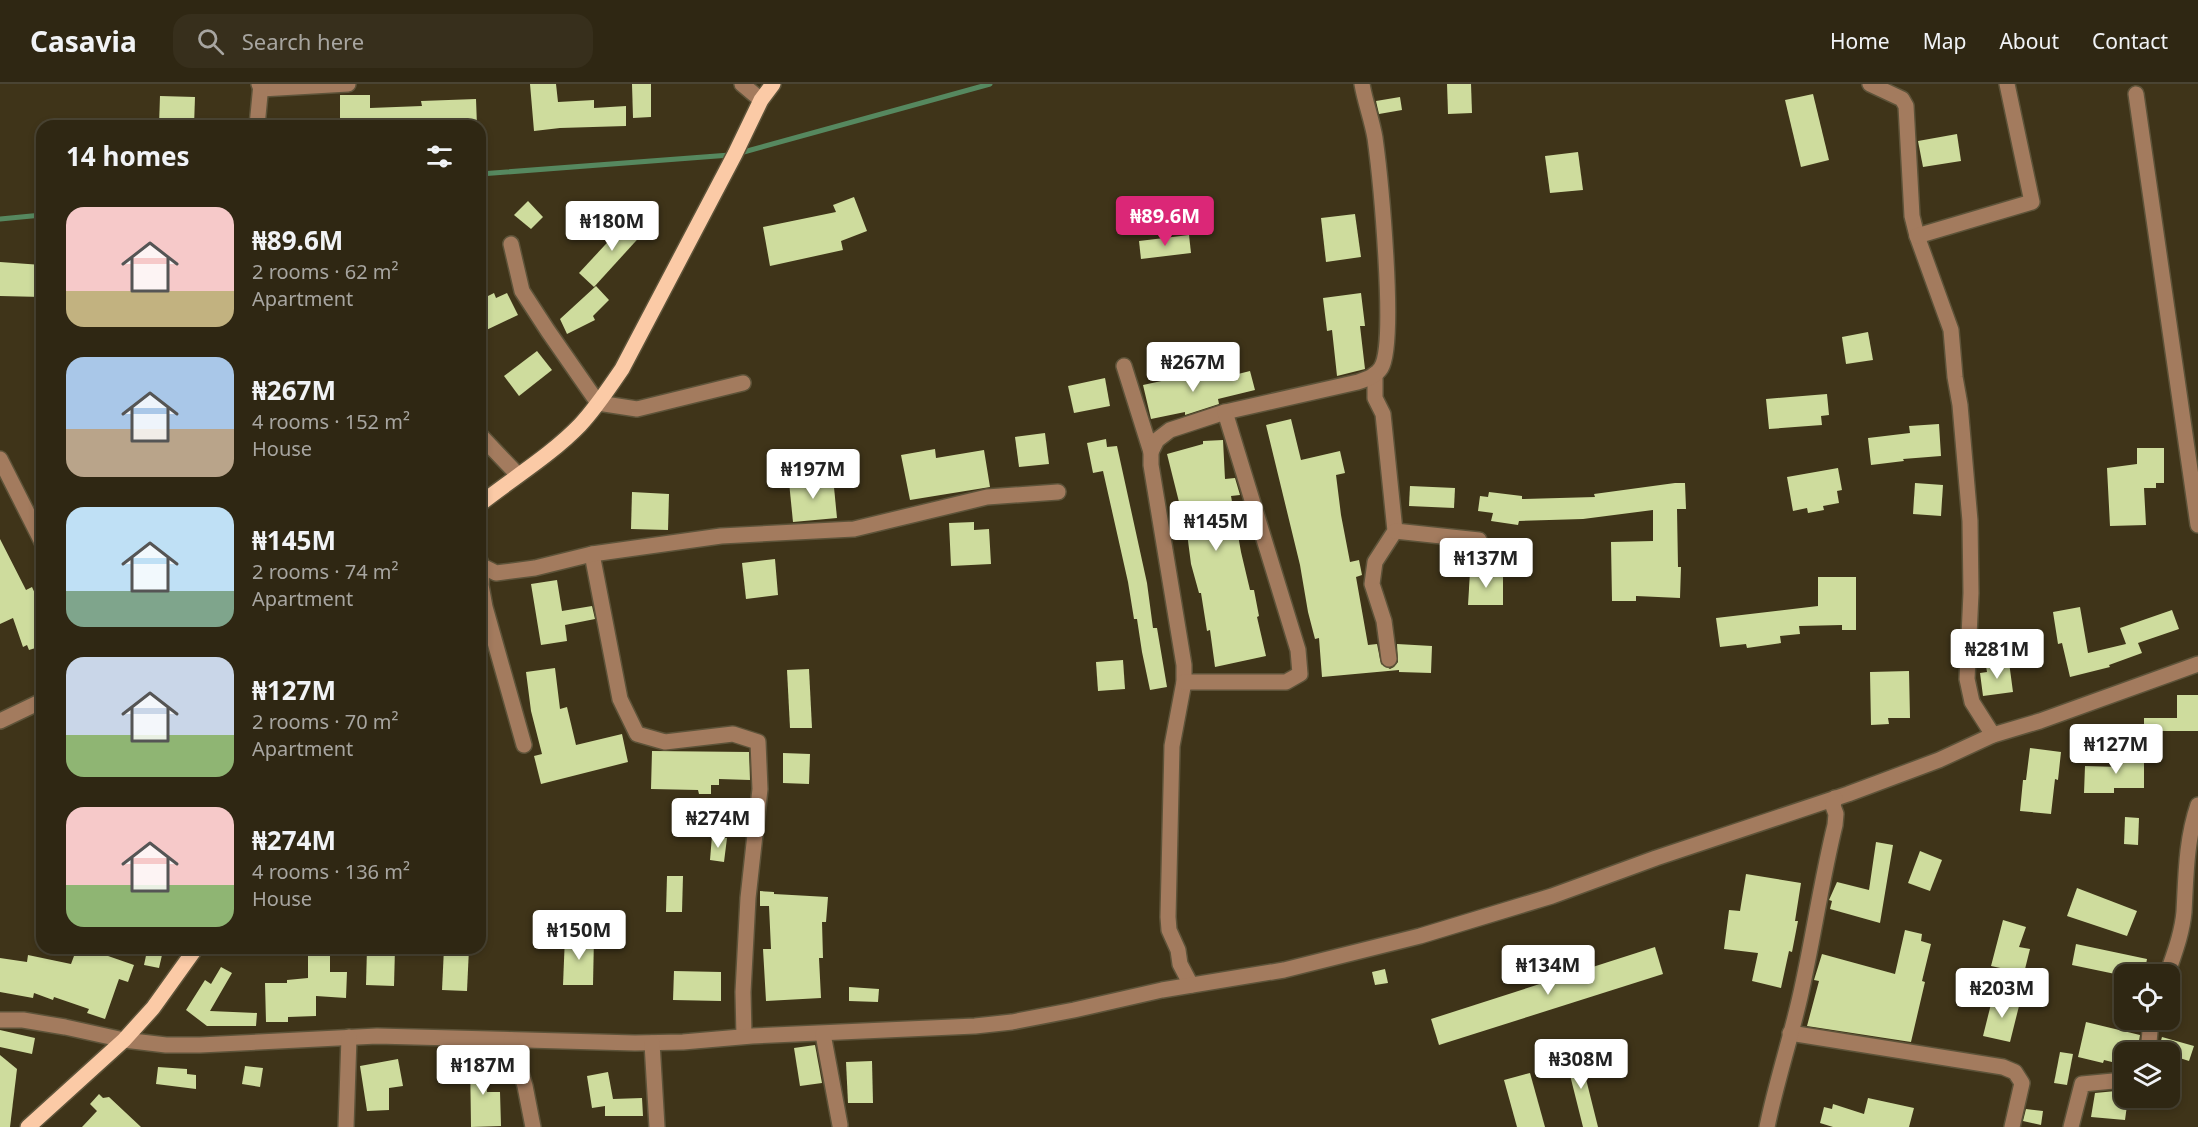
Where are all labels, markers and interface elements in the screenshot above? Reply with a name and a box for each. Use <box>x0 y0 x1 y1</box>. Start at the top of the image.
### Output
search box <box>173 14 593 68</box>
text: Casavia <box>30 22 137 60</box>
icon: search <box>194 25 227 58</box>
text: Search here <box>242 26 364 56</box>
text: Home <box>1830 27 1890 55</box>
text: Map <box>1923 27 1966 55</box>
text: About <box>1999 27 2059 55</box>
text: Contact <box>2092 27 2168 55</box>
text: 14 homes <box>66 138 190 174</box>
icon: filters <box>423 140 456 173</box>
pin: ₦89.6M <box>1116 196 1214 247</box>
pin: ₦180M <box>570 201 654 252</box>
text: ₦89.6M <box>1130 202 1200 229</box>
text: ₦180M <box>580 207 644 234</box>
text: ₦89.6M <box>252 222 343 258</box>
icon: home <box>114 231 186 303</box>
text: 2 rooms · 62 m² <box>252 258 399 285</box>
text: Apartment <box>252 285 353 312</box>
pin: ₦267M <box>1151 342 1235 393</box>
text: ₦267M <box>1161 348 1225 375</box>
text: ₦267M <box>252 372 336 408</box>
icon: home <box>114 381 186 453</box>
text: 4 rooms · 152 m² <box>252 408 410 435</box>
text: House <box>252 435 312 462</box>
pin: ₦197M <box>771 449 855 500</box>
text: ₦197M <box>781 455 845 482</box>
pin: ₦145M <box>1174 501 1258 552</box>
text: ₦145M <box>1184 507 1248 534</box>
text: ₦145M <box>252 522 336 558</box>
icon: home <box>114 531 186 603</box>
pin: ₦137M <box>1444 538 1528 589</box>
text: ₦137M <box>1454 544 1518 571</box>
text: 2 rooms · 74 m² <box>252 558 399 585</box>
text: Apartment <box>252 585 353 612</box>
pin: ₦281M <box>1955 629 2039 680</box>
text: ₦281M <box>1965 635 2029 662</box>
text: ₦127M <box>252 672 336 708</box>
icon: home <box>114 681 186 753</box>
text: 2 rooms · 70 m² <box>252 708 399 735</box>
pin: ₦127M <box>2074 724 2158 775</box>
text: ₦127M <box>2084 730 2148 757</box>
text: Apartment <box>252 735 353 762</box>
pin: ₦274M <box>676 798 760 849</box>
text: ₦274M <box>686 804 750 831</box>
text: ₦274M <box>252 822 336 858</box>
icon: home <box>114 831 186 903</box>
text: 4 rooms · 136 m² <box>252 858 410 885</box>
text: House <box>252 885 312 912</box>
pin: ₦150M <box>537 910 621 961</box>
text: ₦150M <box>547 916 611 943</box>
pin: ₦134M <box>1506 945 1590 996</box>
text: ₦134M <box>1516 951 1580 978</box>
map controls <box>2114 964 2180 1108</box>
button: locate <box>2114 964 2180 1030</box>
pin: ₦203M <box>1960 968 2044 1019</box>
text: ₦203M <box>1970 974 2034 1001</box>
pin: ₦308M <box>1539 1039 1623 1090</box>
button: layers <box>2114 1042 2180 1108</box>
pin: ₦187M <box>441 1045 525 1096</box>
text: ₦308M <box>1549 1045 1613 1072</box>
text: ₦187M <box>451 1051 515 1078</box>

